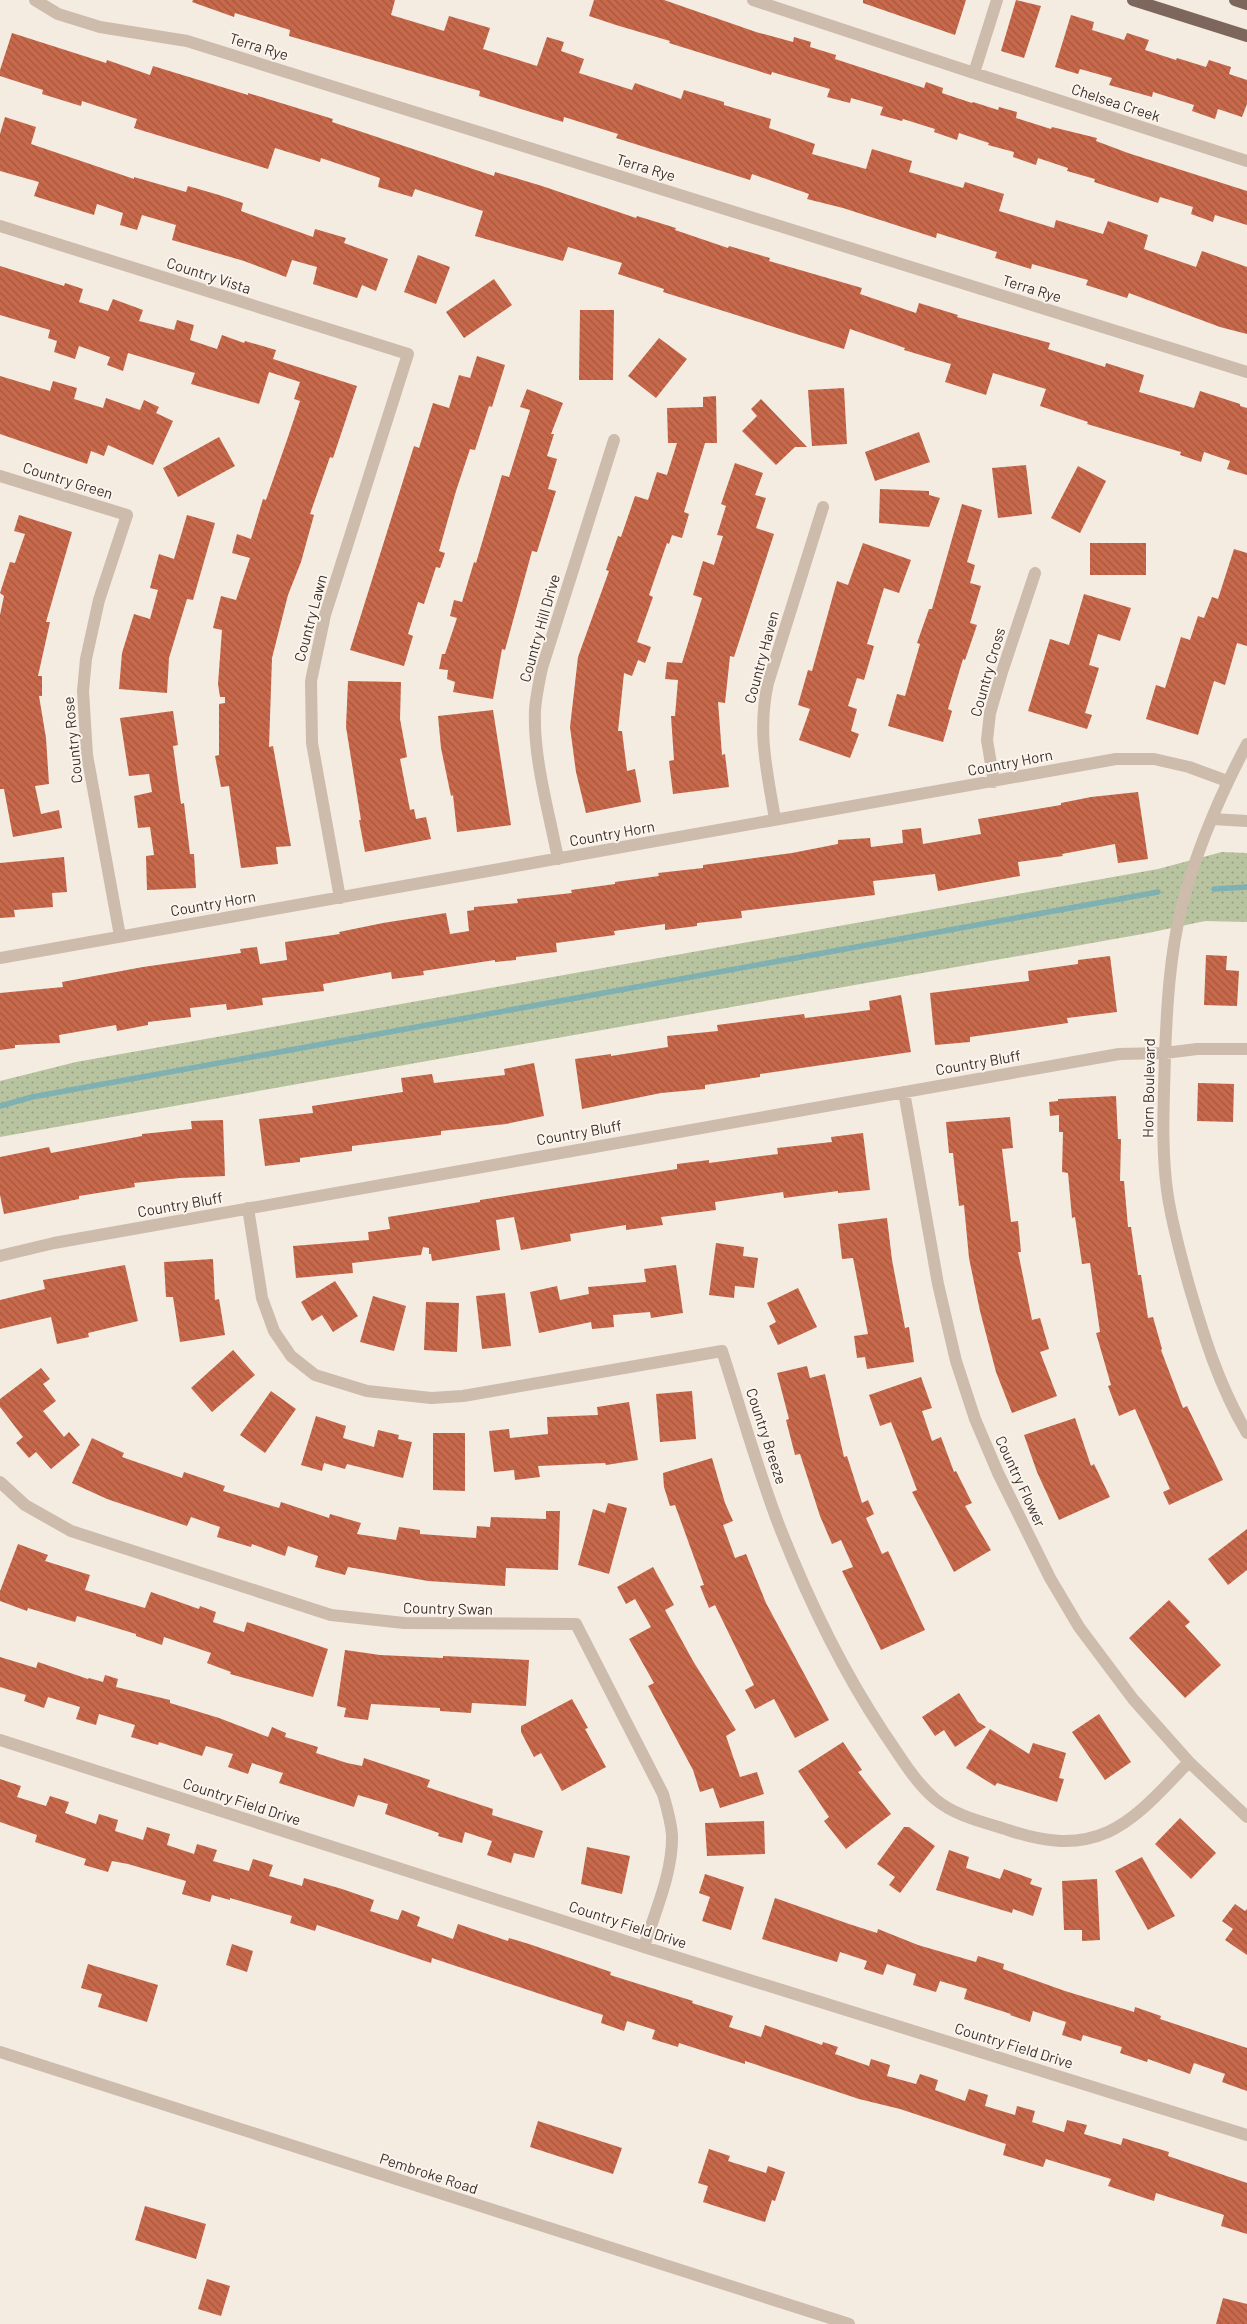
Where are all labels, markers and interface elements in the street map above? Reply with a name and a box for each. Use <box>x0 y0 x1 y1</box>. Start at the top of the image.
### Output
street label: Terra Rye <box>227 28 291 64</box>
street label: Chelsea Creek <box>1069 79 1163 125</box>
street label: Terra Rye <box>614 149 678 185</box>
street label: Country Vista <box>165 253 253 297</box>
street label: Terra Rye <box>1000 270 1064 306</box>
street label: Country Green <box>21 458 115 502</box>
street label: Country Lawn <box>290 572 330 664</box>
street label: Country Hill Drive <box>515 572 563 684</box>
street label: Country Haven <box>740 609 782 705</box>
street label: Country Cross <box>966 626 1008 718</box>
street label: Country Rose <box>58 696 86 784</box>
street label: Country Horn <box>966 745 1054 779</box>
street label: Country Horn <box>568 817 656 849</box>
street label: Country Horn <box>169 887 257 919</box>
street label: Horn Boulevard <box>1138 1038 1158 1138</box>
street label: Country Bluff <box>934 1046 1022 1078</box>
street label: Country Bluff <box>535 1116 623 1148</box>
street label: Country Bluff <box>136 1188 224 1220</box>
street label: Country Breeze <box>743 1386 791 1486</box>
street label: Country Flower <box>992 1433 1050 1530</box>
street label: Country Swan <box>403 1598 493 1618</box>
street label: Country Field Drive <box>181 1773 303 1829</box>
street label: Country Field Drive <box>567 1896 689 1952</box>
street label: Country Field Drive <box>953 2018 1075 2072</box>
street label: Pembroke Road <box>378 2149 480 2197</box>

